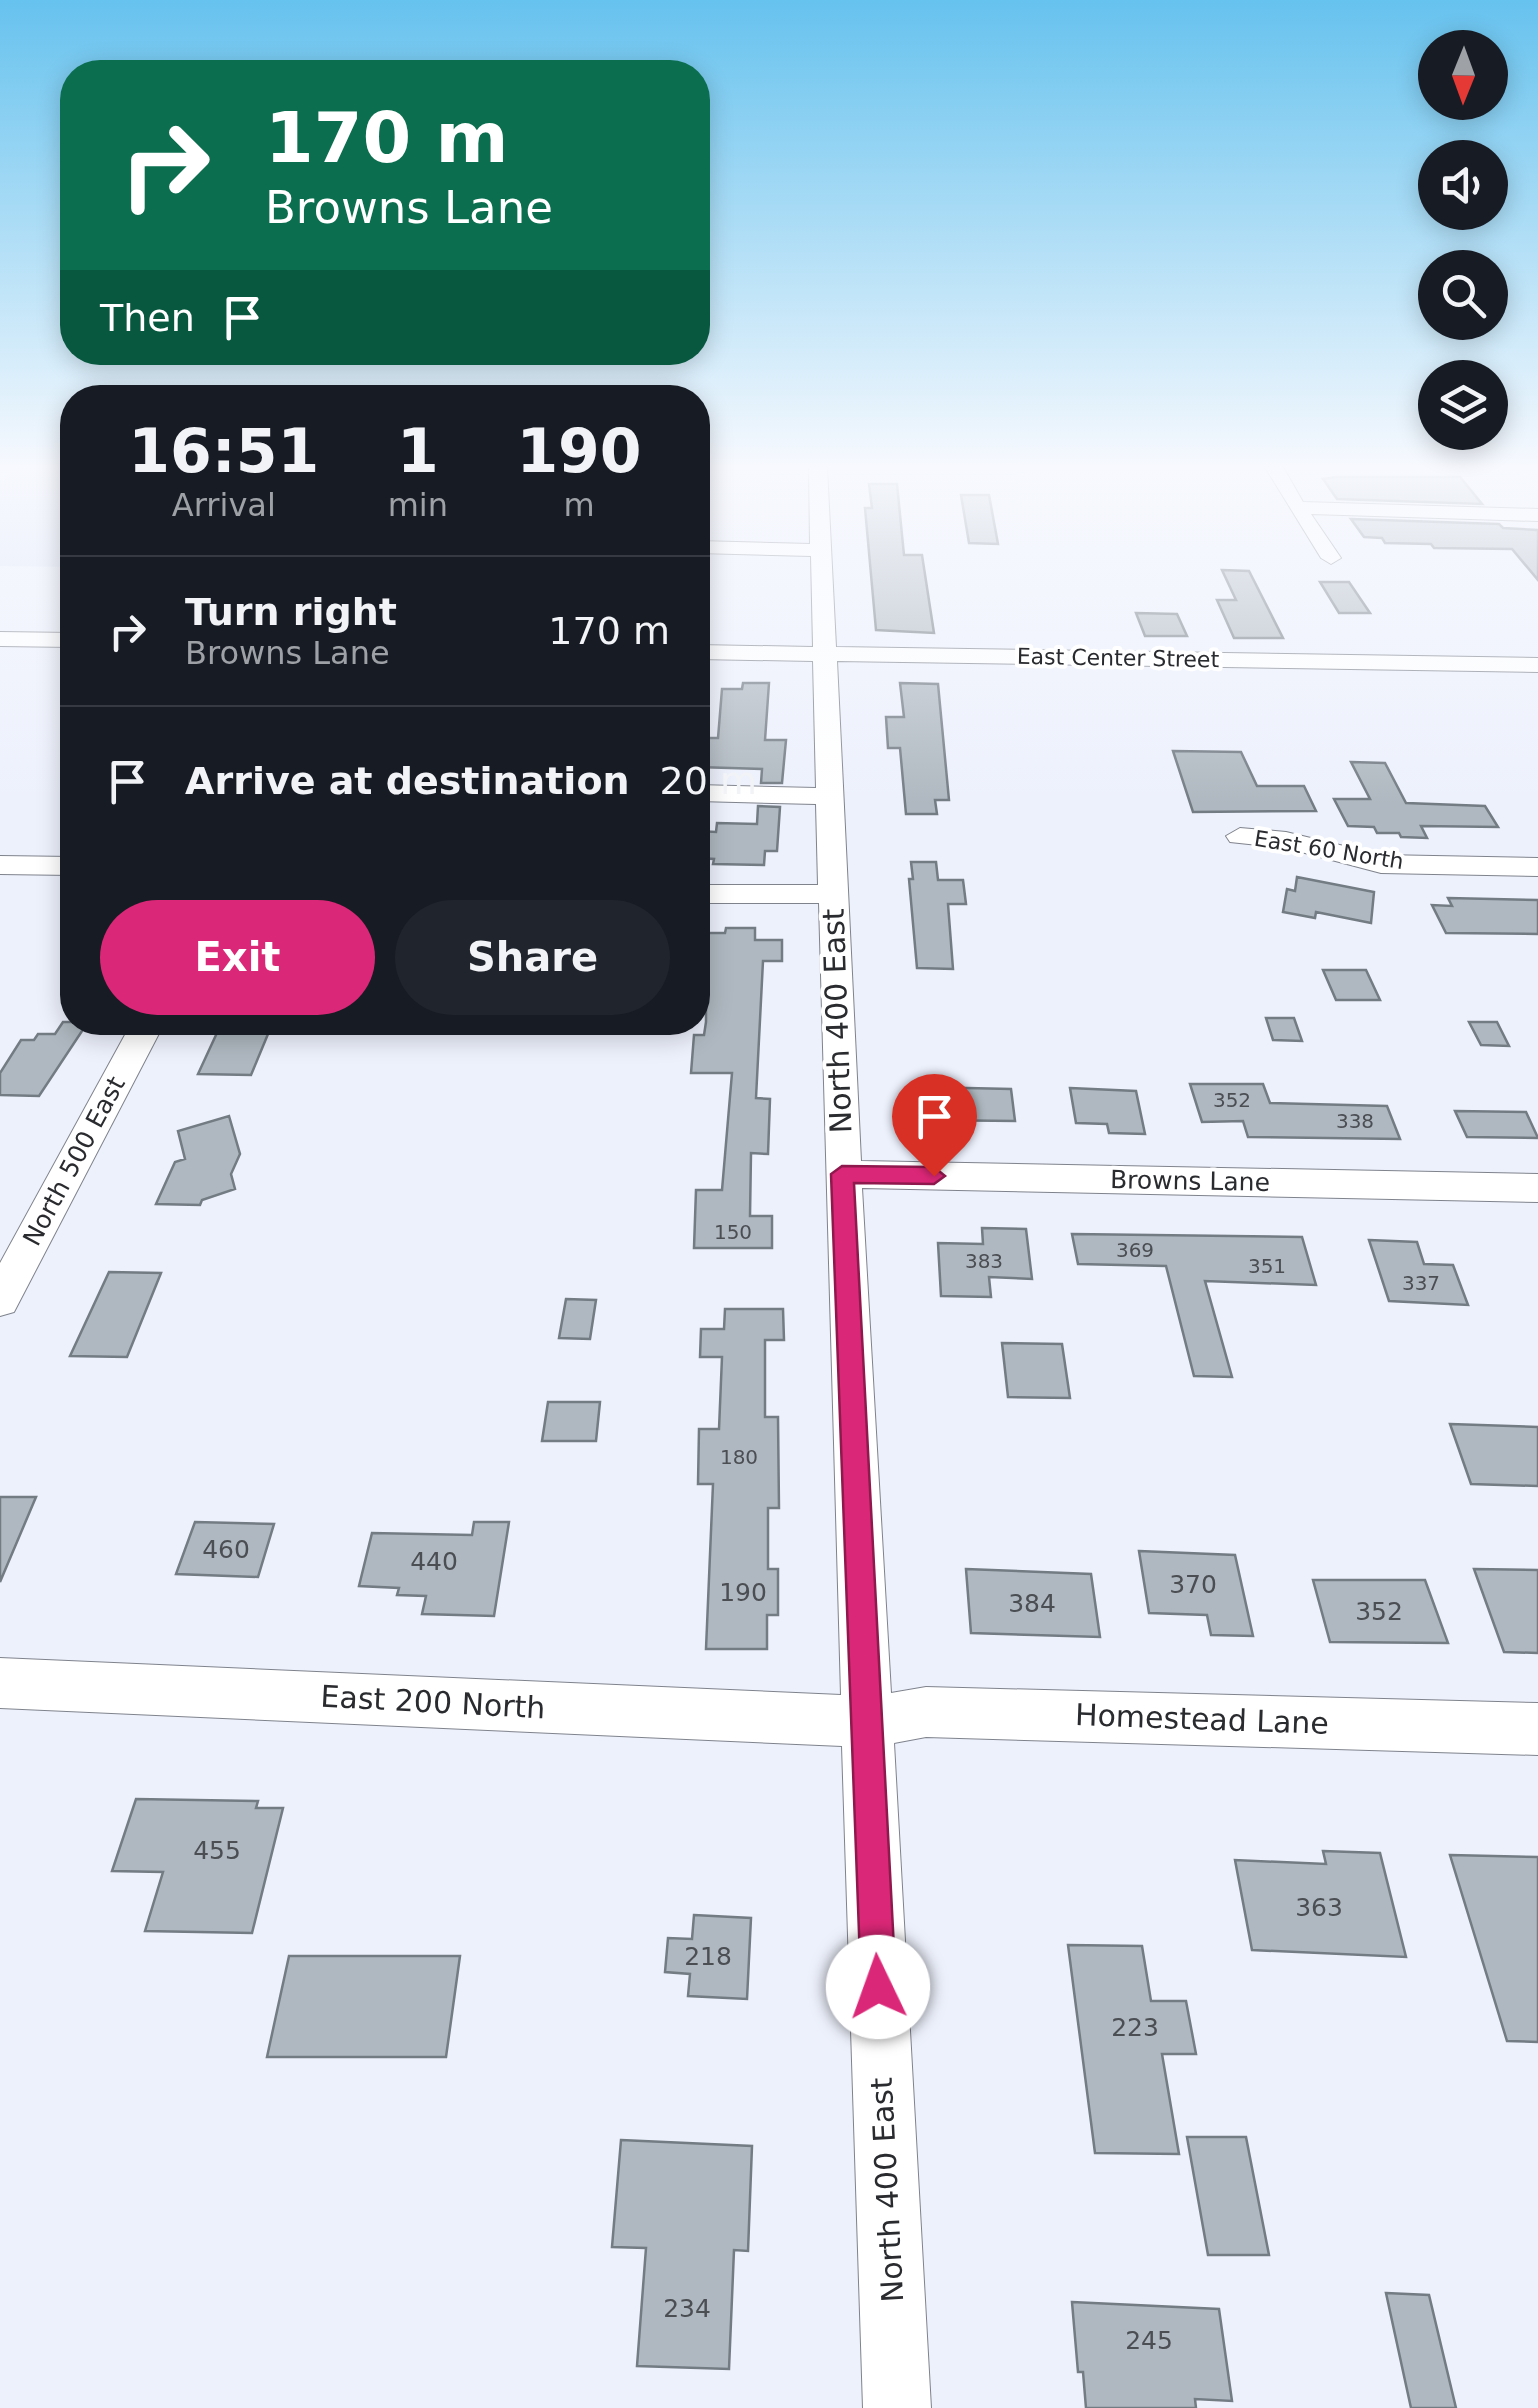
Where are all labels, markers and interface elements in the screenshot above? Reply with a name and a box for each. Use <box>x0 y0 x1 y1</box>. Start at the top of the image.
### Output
north arrow <box>1418 30 1508 120</box>
map controls <box>1418 30 1508 450</box>
text: 170 m <box>265 97 508 179</box>
icon: right <box>100 100 230 230</box>
button: sound <box>1418 140 1508 230</box>
text: Browns Lane <box>265 181 553 234</box>
button: search <box>1418 250 1508 340</box>
icon: arrive <box>215 290 270 345</box>
text: Then <box>100 296 195 340</box>
button: layers <box>1418 360 1508 450</box>
text: 16:51 <box>128 416 319 486</box>
text: 1 <box>397 416 439 486</box>
text: 190 <box>516 416 642 486</box>
text: Arrival <box>172 486 276 524</box>
text: min <box>388 486 448 524</box>
text: m <box>563 486 595 524</box>
text: Turn right <box>185 590 397 634</box>
icon: right <box>100 604 155 659</box>
text: 170 m <box>548 609 670 653</box>
text: Browns Lane <box>185 634 390 672</box>
street label: East Center Street <box>1017 644 1220 672</box>
icon: arrive <box>100 754 155 809</box>
text: Arrive at destination <box>185 759 630 803</box>
text: 20 m <box>660 759 757 803</box>
street label: East 60 North <box>1252 826 1406 874</box>
button: Exit <box>100 900 375 1015</box>
button: Share <box>395 900 670 1015</box>
street label: North 400 East <box>816 908 858 1134</box>
street label: North 500 East <box>17 1071 131 1251</box>
pin <box>892 1074 977 1177</box>
house number: 352 <box>1213 1088 1251 1112</box>
icon: arrive <box>907 1089 962 1144</box>
house number: 338 <box>1336 1109 1374 1133</box>
street label: Browns Lane <box>1110 1165 1270 1197</box>
house number: 150 <box>714 1220 752 1244</box>
house number: 369 <box>1116 1238 1154 1262</box>
house number: 383 <box>965 1249 1003 1273</box>
house number: 351 <box>1248 1254 1286 1278</box>
house number: 337 <box>1402 1271 1440 1295</box>
house number: 180 <box>720 1445 758 1469</box>
house number: 460 <box>202 1535 250 1564</box>
house number: 440 <box>410 1547 458 1576</box>
house number: 370 <box>1169 1570 1217 1599</box>
house number: 190 <box>719 1578 767 1607</box>
house number: 384 <box>1008 1589 1056 1618</box>
house number: 352 <box>1355 1597 1403 1626</box>
street label: East 200 North <box>320 1679 546 1725</box>
street label: Homestead Lane <box>1074 1697 1330 1741</box>
house number: 455 <box>193 1836 241 1865</box>
house number: 363 <box>1295 1893 1343 1922</box>
position arrow <box>826 1935 930 2039</box>
house number: 218 <box>684 1942 732 1971</box>
house number: 223 <box>1111 2013 1159 2042</box>
street label: North 400 East <box>864 2077 910 2303</box>
house number: 234 <box>663 2294 711 2323</box>
house number: 245 <box>1125 2326 1173 2355</box>

